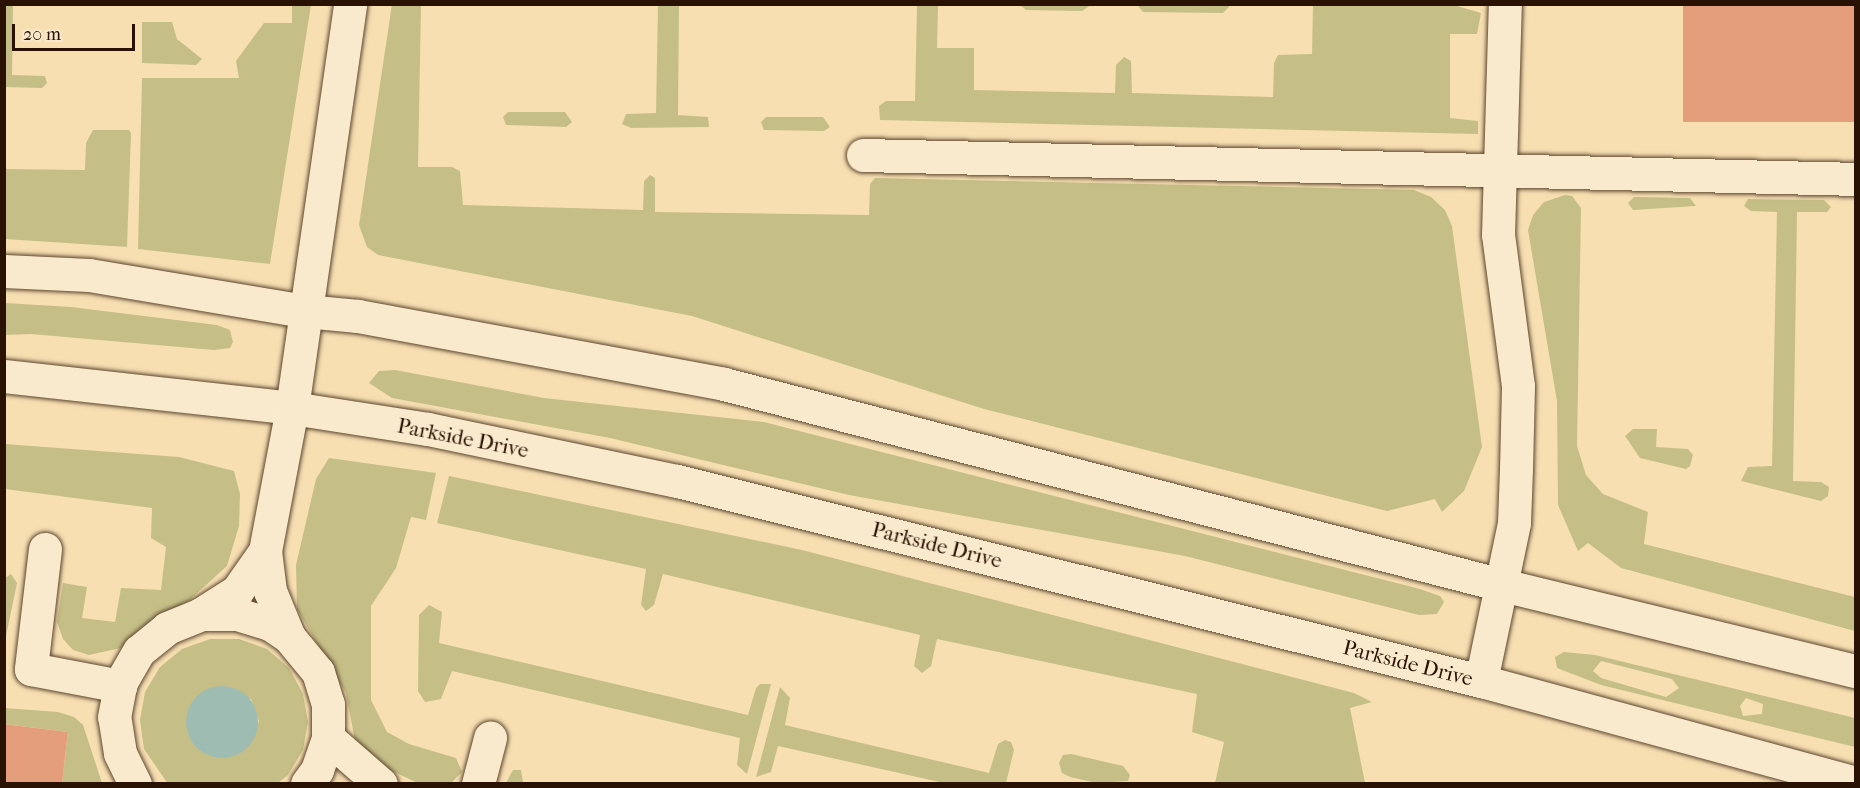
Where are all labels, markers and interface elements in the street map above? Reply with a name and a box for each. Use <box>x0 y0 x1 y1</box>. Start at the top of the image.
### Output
scale bar <box>15 12 138 50</box>
text: 20 m <box>23 24 61 45</box>
street label: Parkside Drive <box>395 413 531 463</box>
street label: Parkside Drive <box>869 517 1005 573</box>
street label: Parkside Drive <box>1340 635 1476 691</box>

